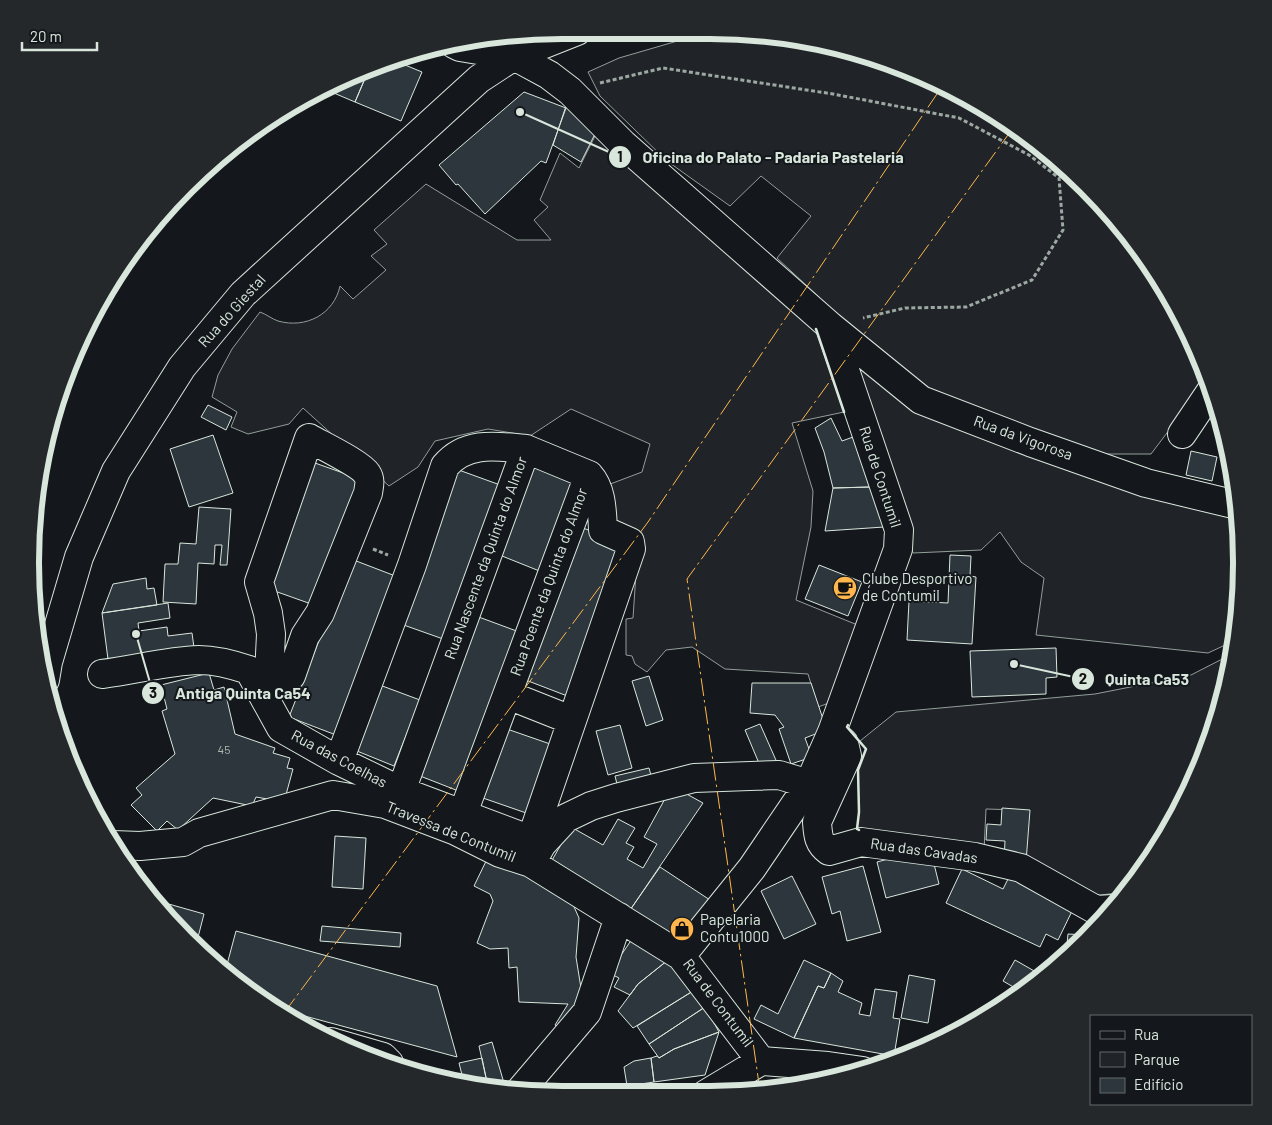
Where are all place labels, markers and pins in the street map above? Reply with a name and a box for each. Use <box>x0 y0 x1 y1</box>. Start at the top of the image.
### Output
callout: Oficina do Palato - Padaria Pastelaria <box>607 142 913 173</box>
place label: Clube Desportivo de Contumil <box>862 569 972 604</box>
cafe icon: Clube Desportivo de Contumil <box>832 575 858 601</box>
callout: Quinta Ca53 <box>1070 664 1200 695</box>
callout: Antiga Quinta Ca54 <box>140 678 321 709</box>
place label: Papelaria Contu1000 <box>700 910 770 945</box>
shop icon: Papelaria Contu1000 <box>669 916 695 942</box>

